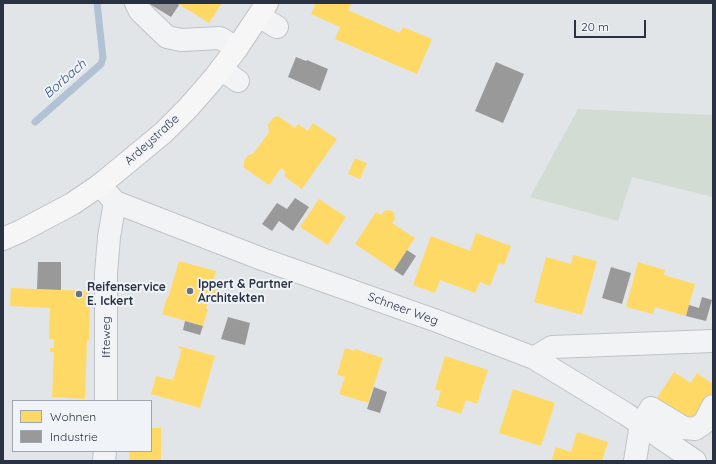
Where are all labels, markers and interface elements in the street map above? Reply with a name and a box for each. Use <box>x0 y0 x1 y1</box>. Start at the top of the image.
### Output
scale bar <box>576 12 648 38</box>
text: 20 m <box>581 19 609 34</box>
water label: Borbach <box>41 56 89 102</box>
street label: Ardeystraße <box>122 112 182 168</box>
place label: Ippert & Partner Architekten <box>198 277 293 305</box>
place label: Reifenservice E. Ickert <box>87 280 166 308</box>
marker: Ippert & Partner Architekten <box>185 286 195 296</box>
marker: Reifenservice E. Ickert <box>74 289 84 299</box>
street label: Schneer Weg <box>366 290 440 328</box>
street label: Ifteweg <box>99 316 113 358</box>
legend <box>12 400 152 452</box>
text: Wohnen <box>50 409 96 424</box>
text: Industrie <box>50 429 98 444</box>

